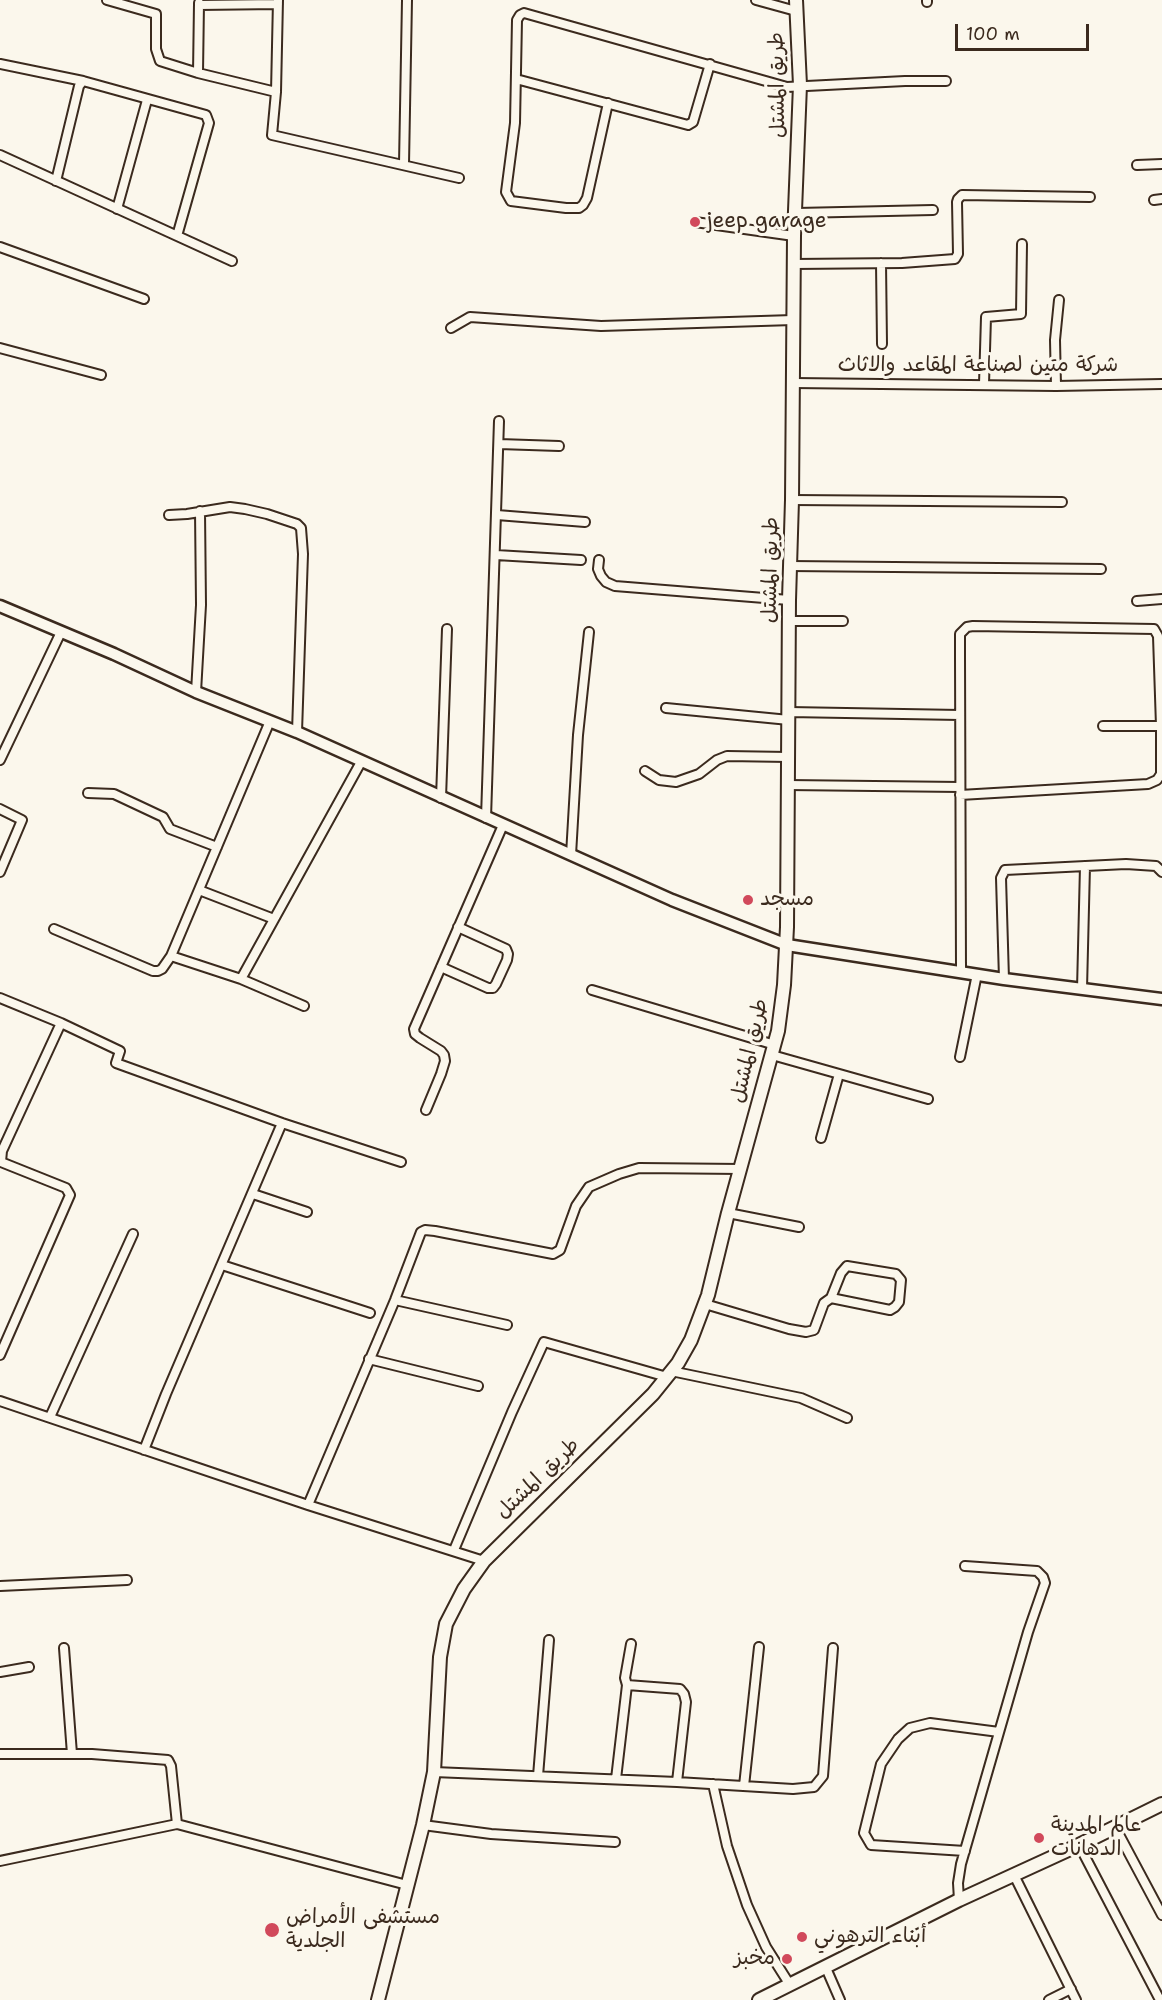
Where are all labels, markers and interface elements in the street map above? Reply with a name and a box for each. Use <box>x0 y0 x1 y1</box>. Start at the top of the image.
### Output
scale bar <box>958 12 1092 50</box>
text: 100 m <box>966 22 1020 46</box>
street label: طريق المشتل <box>764 32 792 138</box>
place label: jeep garage <box>707 209 827 235</box>
marker: jeep garage <box>688 215 702 229</box>
street label: شركة متين لصناعة المقاعد والاثاث <box>838 353 1118 379</box>
street label: طريق المشتل <box>757 517 785 623</box>
place label: مسجد <box>760 887 814 913</box>
marker: مسجد <box>741 893 755 907</box>
street label: طريق المشتل <box>726 996 774 1106</box>
street label: طريق المشتل <box>491 1433 585 1525</box>
place label: عالم المدينة الدهانات <box>1051 1813 1141 1863</box>
marker: عالم المدينة الدهانات <box>1032 1831 1046 1845</box>
place label: مستشفى الأمراض الجلدية <box>286 1905 440 1955</box>
marker: مستشفى الأمراض الجلدية <box>263 1921 281 1939</box>
place label: أبناء الترهوني <box>814 1924 926 1950</box>
marker: أبناء الترهوني <box>795 1930 809 1944</box>
place label: مخبز <box>734 1946 775 1972</box>
marker: مخبز <box>780 1952 794 1966</box>

